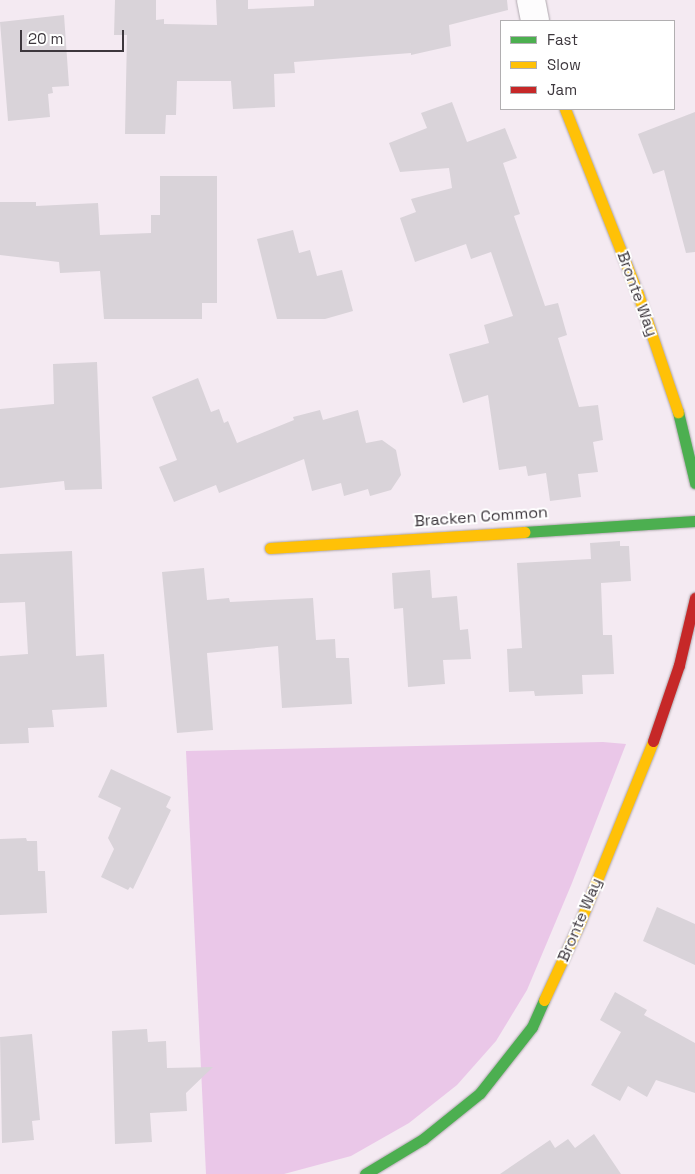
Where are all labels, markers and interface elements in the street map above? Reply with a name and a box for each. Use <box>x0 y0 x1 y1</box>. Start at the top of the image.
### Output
scale bar <box>22 20 126 52</box>
legend <box>500 20 675 110</box>
text: 20 m <box>28 29 63 48</box>
text: Fast <box>547 30 578 49</box>
text: Slow <box>547 55 581 74</box>
text: Jam <box>547 80 577 99</box>
street label: Bronte Way <box>613 249 661 339</box>
street label: Bracken Common <box>414 503 548 531</box>
street label: Bronte Way <box>554 875 606 965</box>

